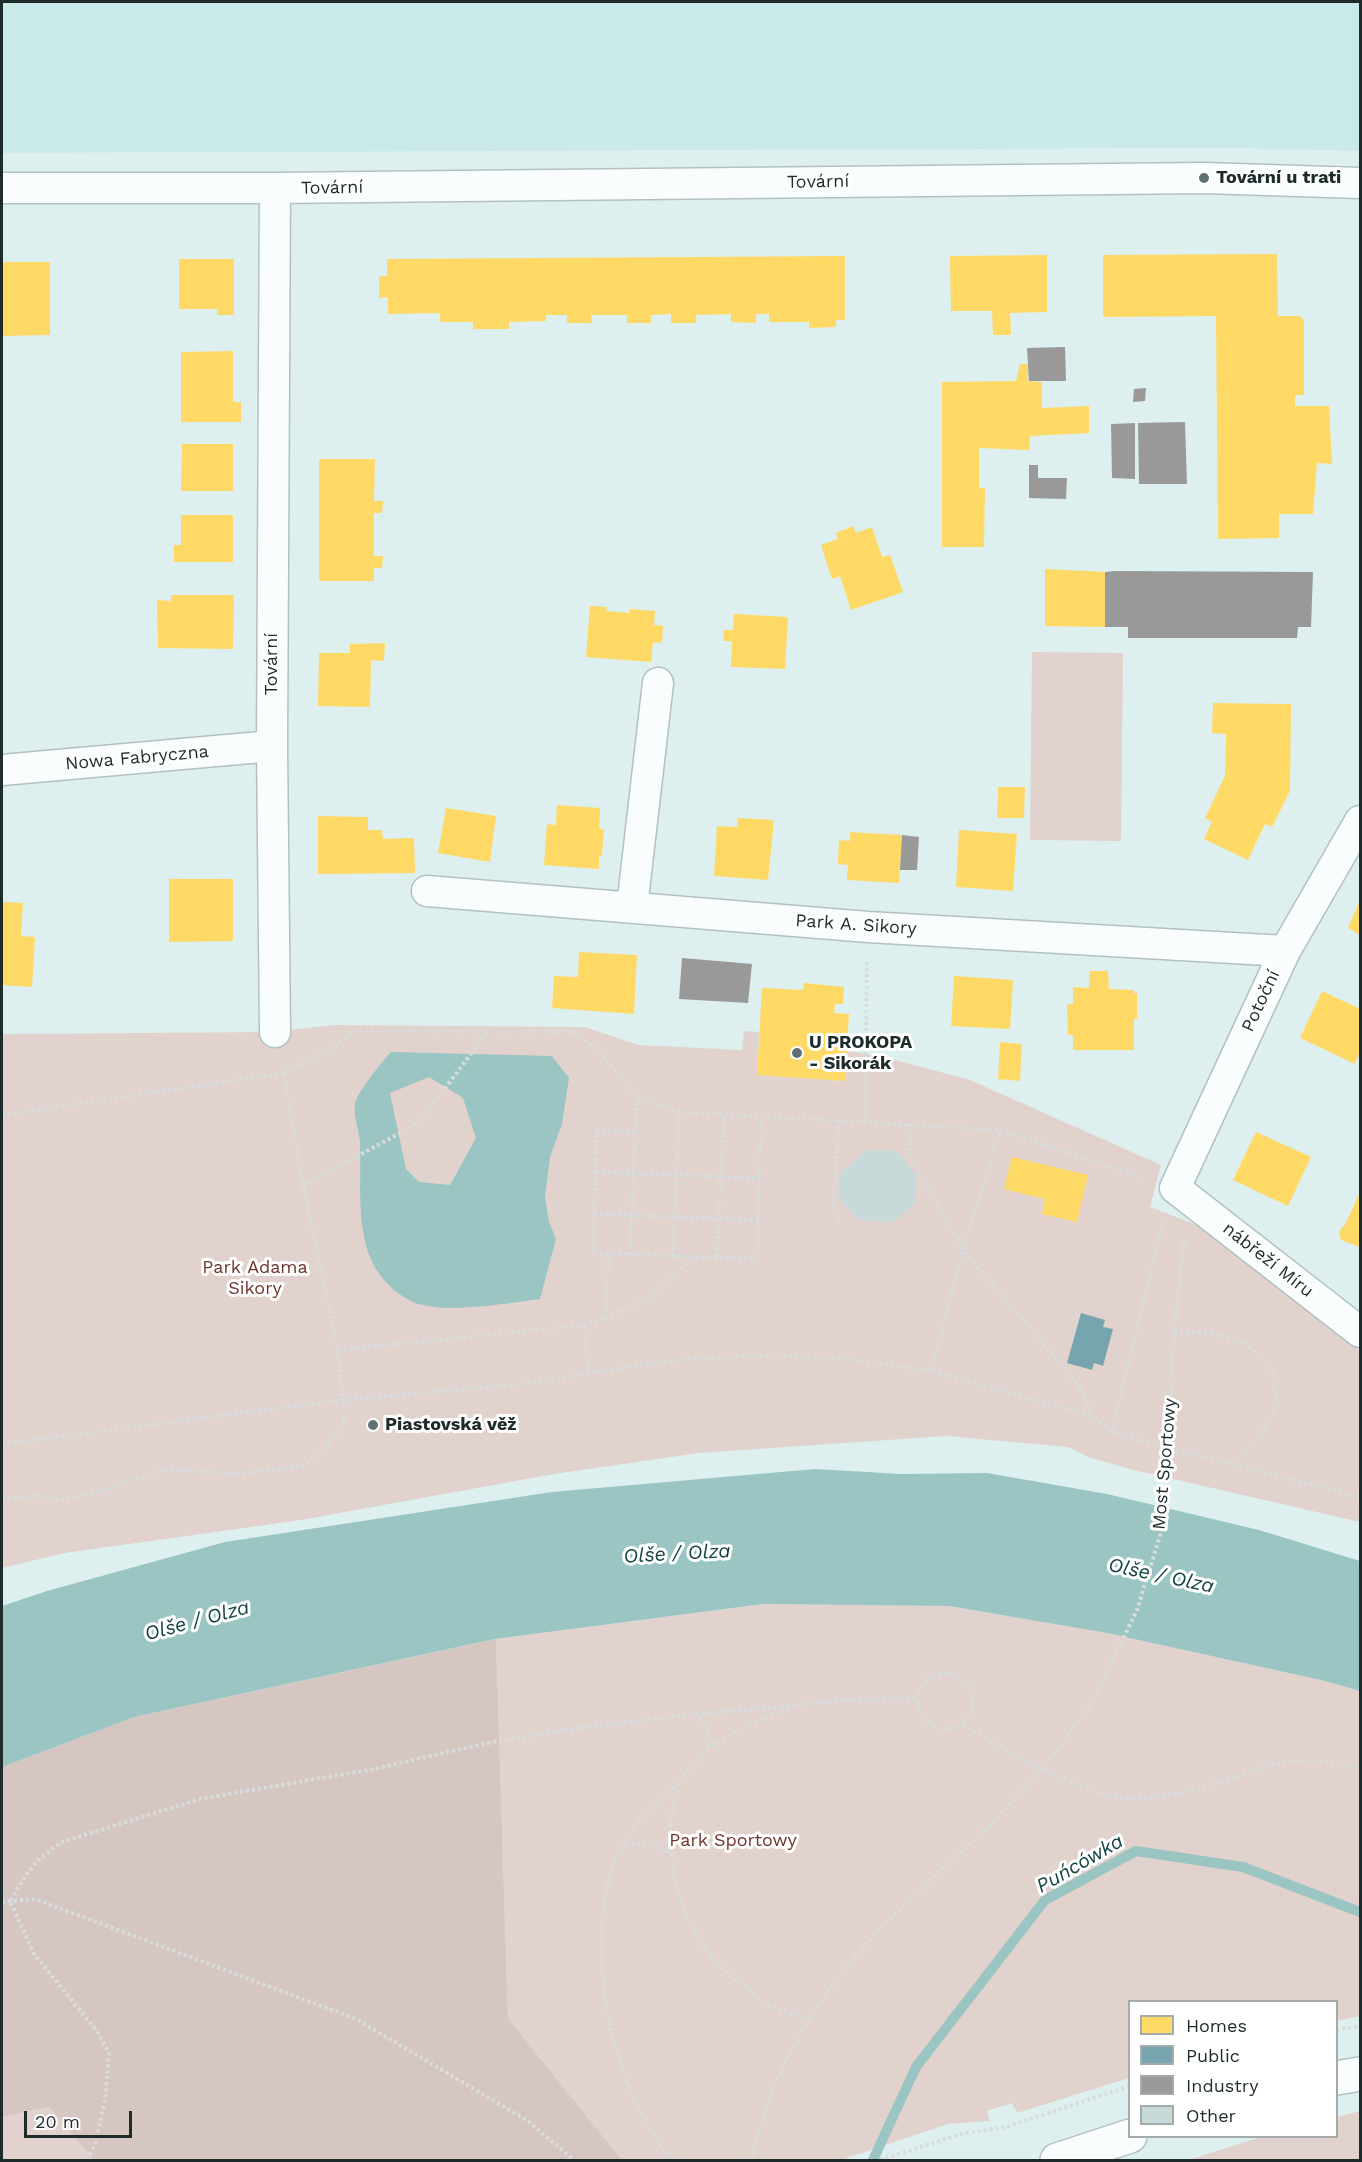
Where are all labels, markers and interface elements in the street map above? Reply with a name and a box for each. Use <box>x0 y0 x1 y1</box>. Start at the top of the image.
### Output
place label: Tovární u trati <box>1216 167 1341 189</box>
street label: Tovární <box>787 171 849 193</box>
marker: Tovární u trati <box>1197 171 1211 185</box>
street label: Tovární <box>301 177 363 199</box>
street label: Tovární <box>261 633 283 695</box>
street label: Nowa Fabryczna <box>64 741 210 775</box>
street label: Park A. Sikory <box>795 910 917 940</box>
street label: Potoční <box>1237 967 1285 1035</box>
place label: U PROKOPA - Sikorák <box>809 1032 912 1074</box>
marker: U PROKOPA - Sikorák <box>790 1046 804 1060</box>
street label: nábřeží Míru <box>1218 1218 1318 1302</box>
park label: Park Adama Sikory <box>202 1257 308 1300</box>
street label: Most Sportowy <box>1148 1397 1182 1531</box>
place label: Piastovská věž <box>385 1414 517 1436</box>
marker: Piastovská věž <box>366 1418 380 1432</box>
water label: Olše / Olza <box>623 1539 731 1569</box>
water label: Olše / Olza <box>1106 1553 1216 1599</box>
water label: Olše / Olza <box>142 1596 252 1646</box>
water label: Puńcówka <box>1032 1829 1128 1899</box>
park label: Park Sportowy <box>669 1830 797 1852</box>
legend <box>1128 2000 1338 2138</box>
text: Homes <box>1186 2015 1247 2036</box>
text: Public <box>1186 2045 1240 2066</box>
text: Industry <box>1186 2075 1258 2096</box>
scale bar <box>27 2099 135 2137</box>
text: Other <box>1186 2105 1236 2126</box>
text: 20 m <box>35 2111 80 2132</box>

